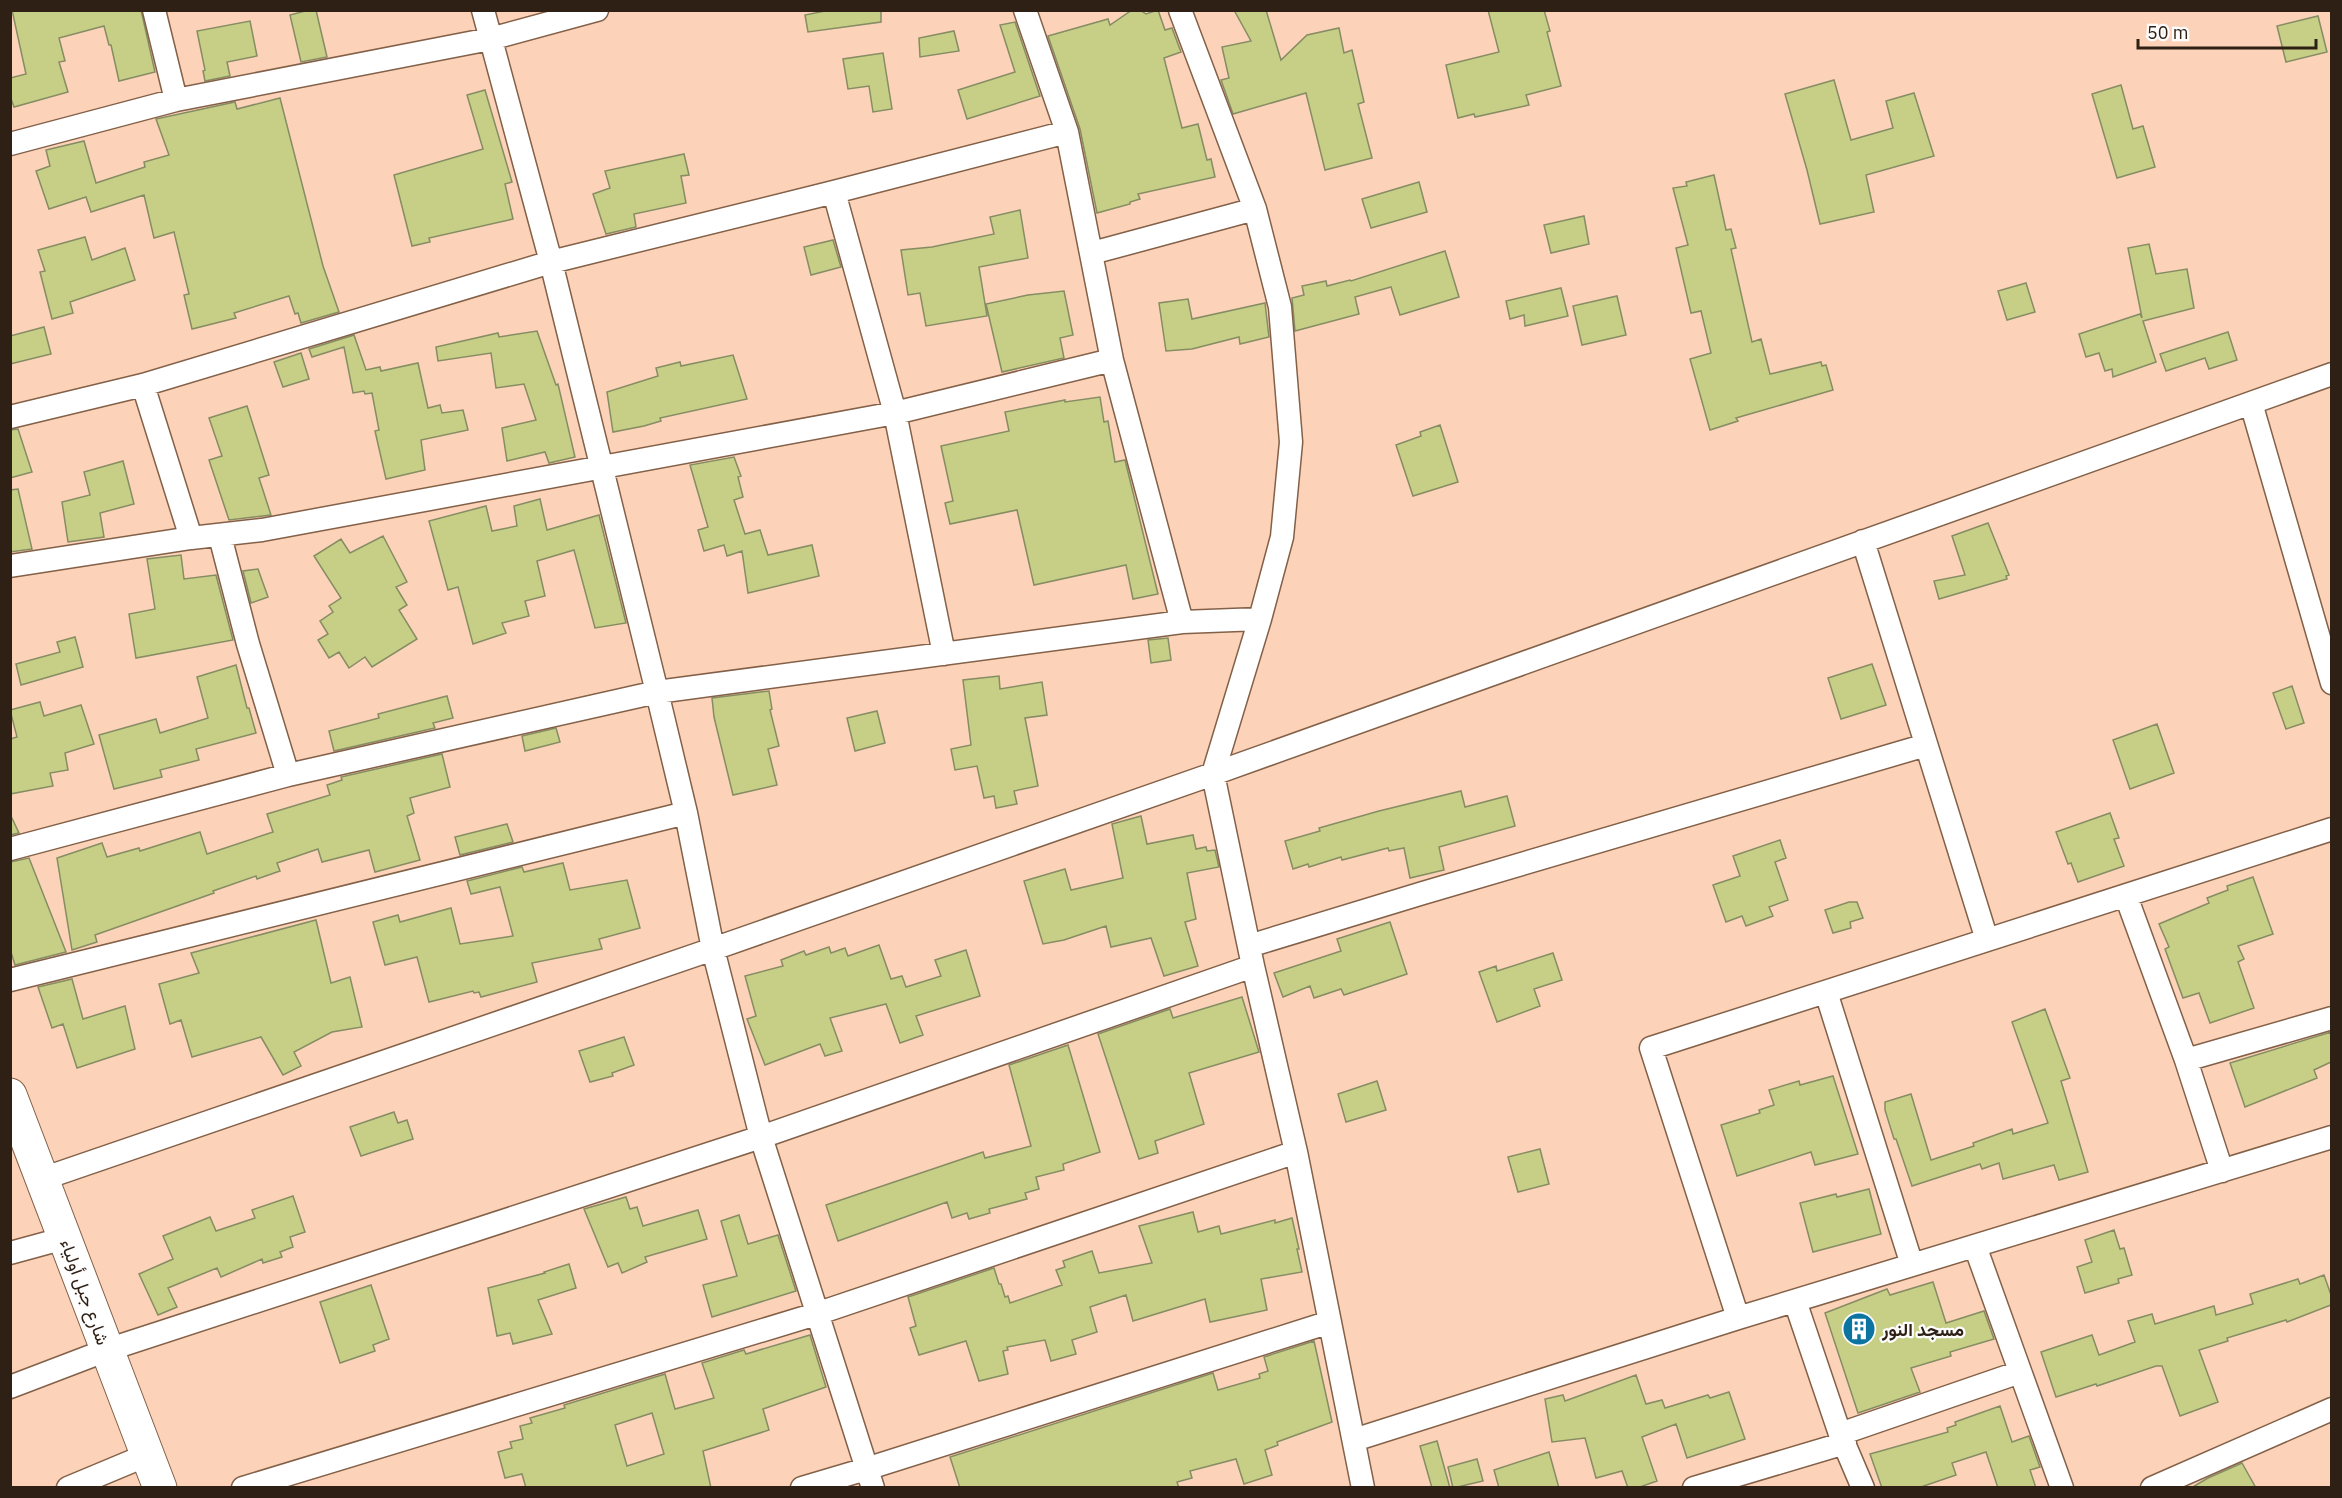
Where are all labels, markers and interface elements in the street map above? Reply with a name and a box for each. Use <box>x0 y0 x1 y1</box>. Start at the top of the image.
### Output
scale bar <box>2138 12 2316 50</box>
text: 50 m <box>2147 21 2189 44</box>
street label: شارع جبل أولياء <box>54 1236 115 1348</box>
building icon: مسجد النور <box>1841 1311 1877 1347</box>
place label: مسجد النور <box>1881 1318 1964 1341</box>

